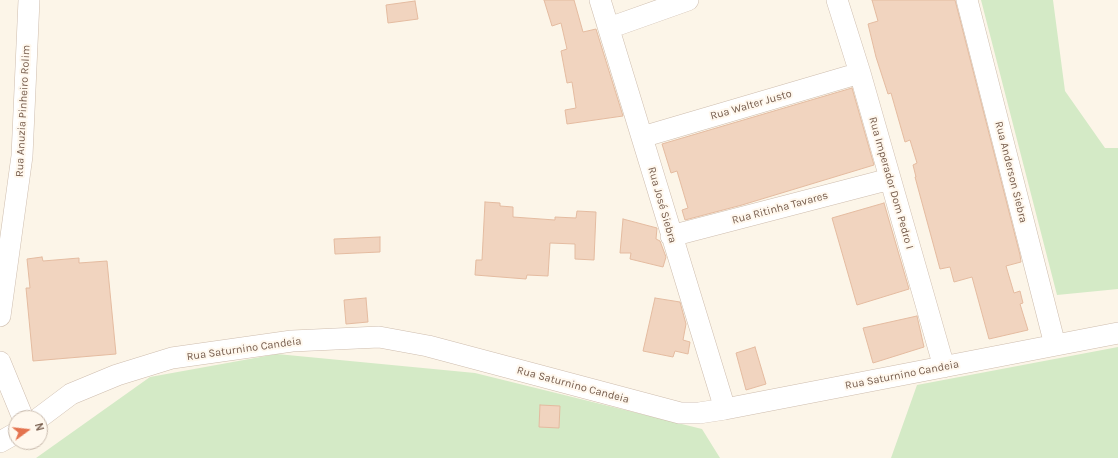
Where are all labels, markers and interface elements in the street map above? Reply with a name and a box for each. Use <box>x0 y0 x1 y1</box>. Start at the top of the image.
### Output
street label: Rua Anuzia Pinheiro Rolim <box>13 45 33 177</box>
street label: Rua Walter Justo <box>709 87 793 123</box>
street label: Rua Imperador Dom Pedro I <box>866 115 916 251</box>
street label: Rua Anderson Siebra <box>992 120 1030 224</box>
street label: Rua José Siebra <box>645 165 679 245</box>
street label: Rua Ritinha Tavares <box>730 189 830 227</box>
street label: Rua Saturnino Candeia <box>186 334 302 364</box>
street label: Rua Saturnino Candeia <box>844 357 960 393</box>
street label: Rua Saturnino Candeia <box>515 364 631 406</box>
north arrow <box>8 410 48 450</box>
text: N <box>32 422 46 433</box>

